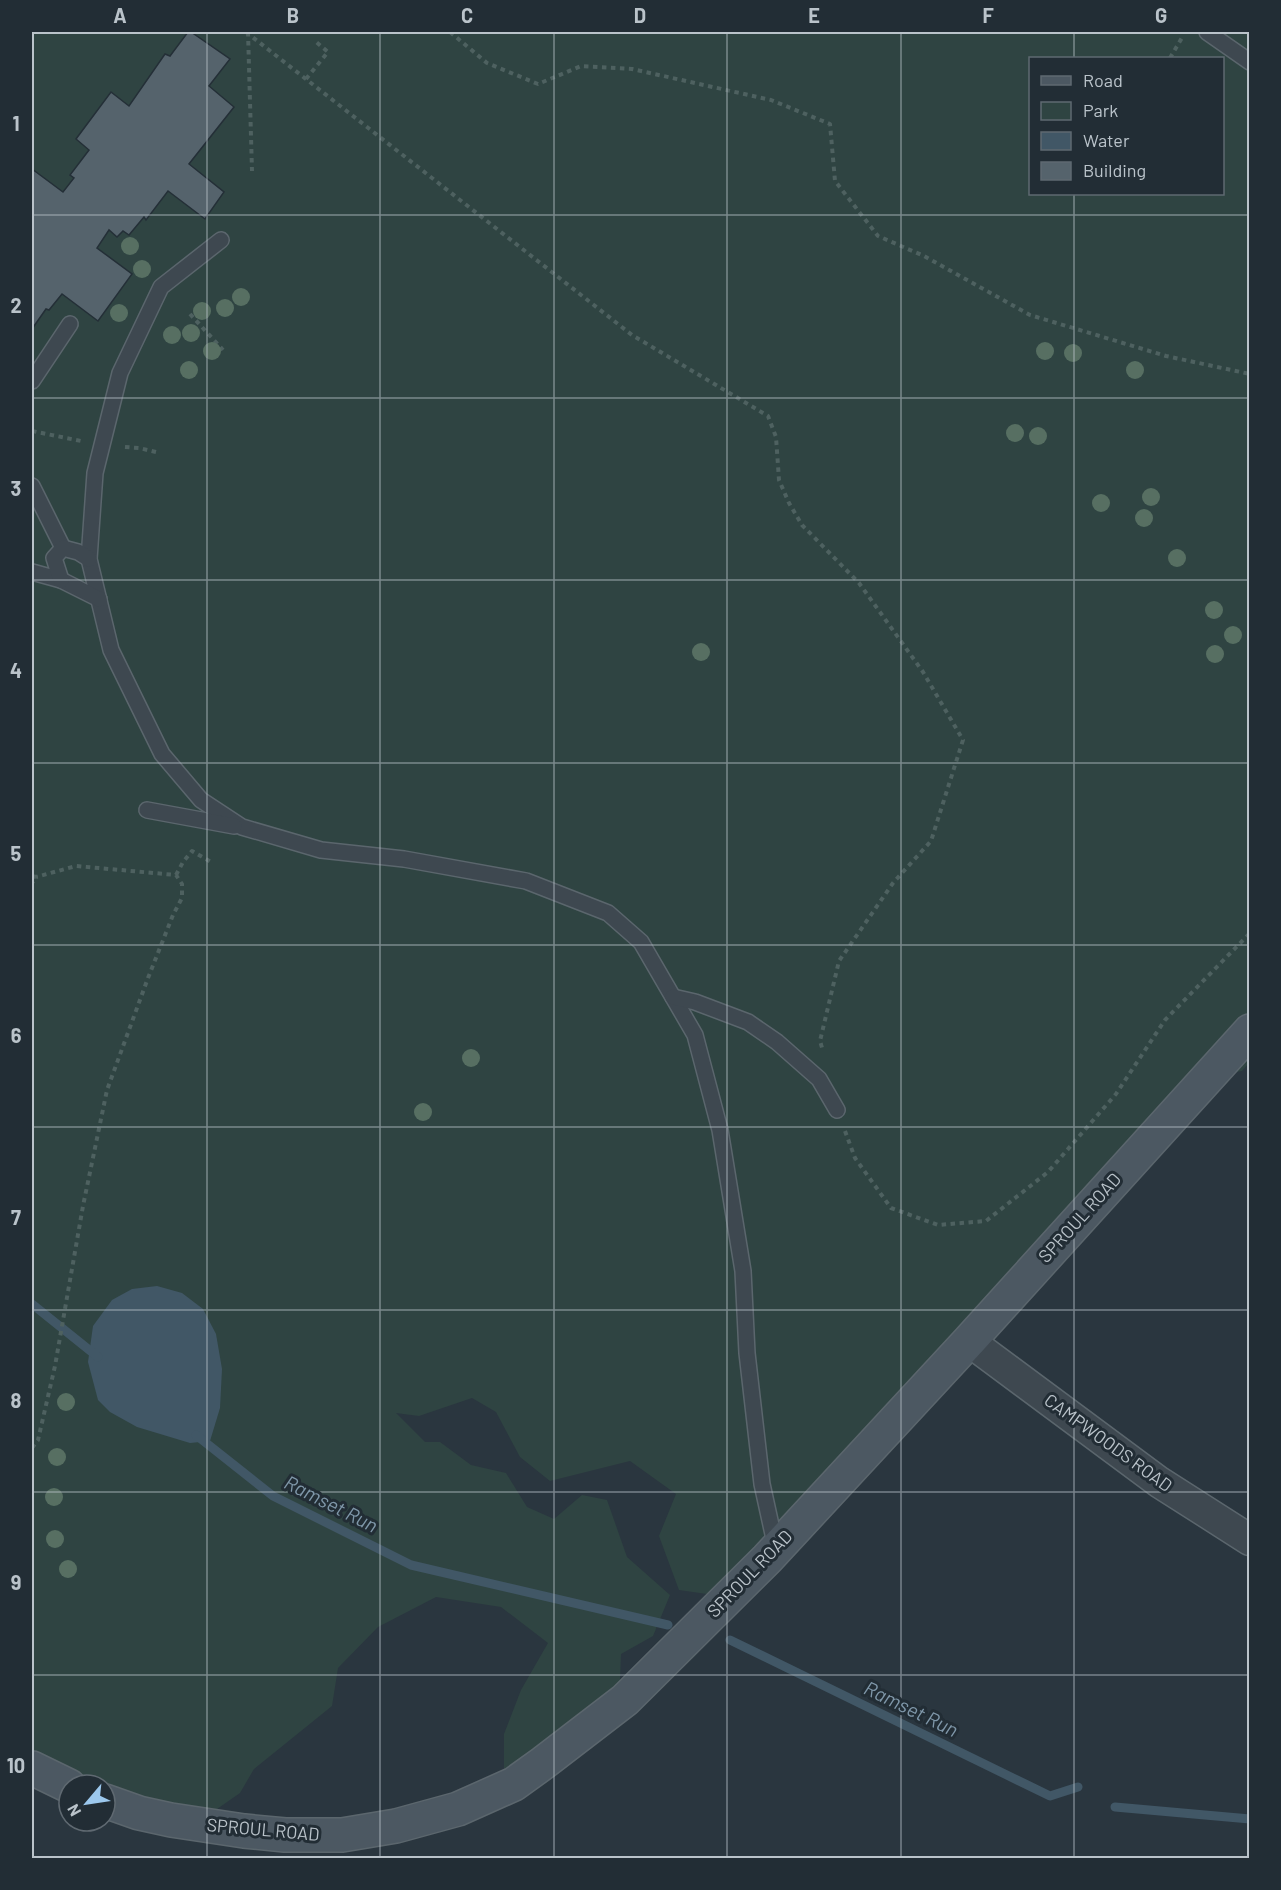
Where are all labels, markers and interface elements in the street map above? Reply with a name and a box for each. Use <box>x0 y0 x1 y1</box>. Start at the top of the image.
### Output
text: A <box>113 3 127 27</box>
text: B <box>287 3 299 27</box>
text: C <box>461 3 473 27</box>
text: D <box>634 3 646 27</box>
text: E <box>808 3 820 27</box>
text: F <box>982 3 994 27</box>
text: G <box>1155 3 1167 27</box>
legend <box>1029 57 1224 195</box>
text: Road <box>1083 69 1123 91</box>
text: Park <box>1083 99 1118 121</box>
text: 1 <box>12 111 20 135</box>
text: Water <box>1083 129 1130 151</box>
text: Building <box>1083 159 1146 181</box>
text: 2 <box>10 293 22 317</box>
text: 3 <box>11 476 21 500</box>
text: 4 <box>10 658 22 682</box>
text: 5 <box>11 841 22 865</box>
text: 6 <box>11 1023 22 1047</box>
street label: SPROUL ROAD <box>1033 1168 1125 1267</box>
text: 7 <box>11 1205 21 1229</box>
text: 8 <box>11 1388 22 1412</box>
street label: CAMPWOODS ROAD <box>1040 1388 1177 1496</box>
water label: Ramset Run <box>281 1469 382 1537</box>
street label: SPROUL ROAD <box>702 1525 796 1622</box>
text: 9 <box>11 1570 21 1594</box>
water label: Ramset Run <box>860 1675 962 1741</box>
text: 10 <box>7 1753 25 1777</box>
north arrow <box>57 1773 117 1833</box>
text: N <box>63 1801 84 1820</box>
street label: SPROUL ROAD <box>206 1813 320 1845</box>

